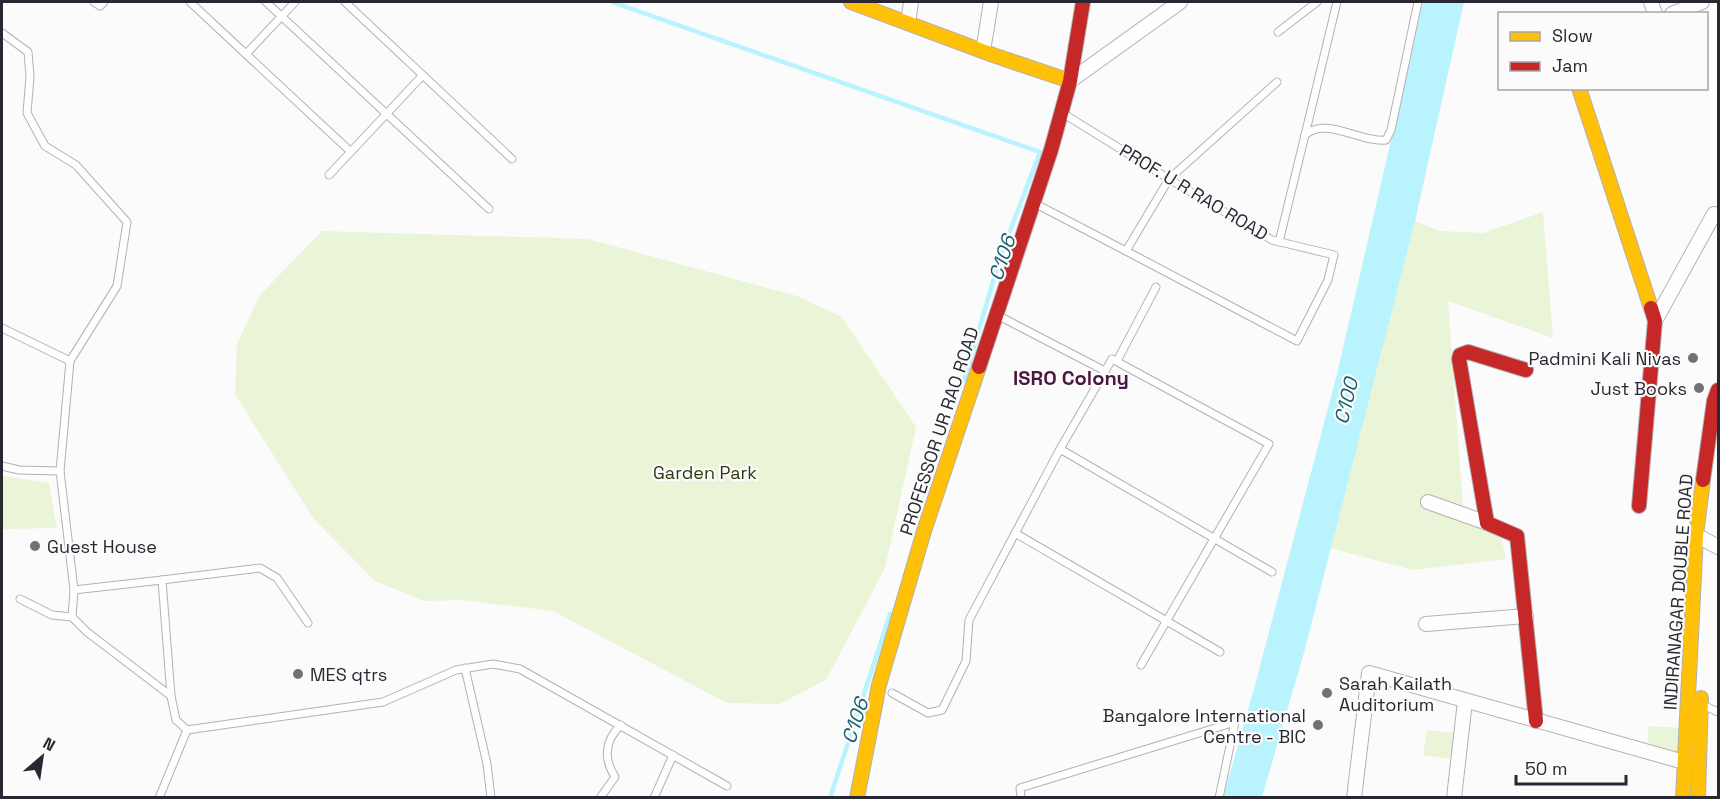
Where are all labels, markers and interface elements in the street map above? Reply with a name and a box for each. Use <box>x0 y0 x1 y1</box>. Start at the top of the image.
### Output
legend <box>1498 12 1708 90</box>
text: Slow <box>1552 24 1593 47</box>
text: Jam <box>1552 54 1588 77</box>
street label: PROF. U R RAO ROAD <box>1115 139 1273 245</box>
water label: C106 <box>982 230 1022 284</box>
street label: PROFESSOR UR RAO ROAD <box>894 324 984 538</box>
place label: Padmini Kali Nivas <box>1528 347 1681 370</box>
marker: Padmini Kali Nivas <box>1686 351 1700 365</box>
district label: ISRO Colony <box>1013 365 1129 391</box>
water label: C100 <box>1328 373 1365 427</box>
place label: Just Books <box>1590 377 1687 400</box>
marker: Just Books <box>1692 381 1706 395</box>
park label: Garden Park <box>653 461 757 484</box>
street label: INDIRANAGAR DOUBLE ROAD <box>1658 473 1698 711</box>
place label: Guest House <box>47 535 157 558</box>
marker: Guest House <box>28 539 42 553</box>
place label: MES qtrs <box>310 663 387 686</box>
marker: MES qtrs <box>291 667 305 681</box>
place label: Sarah Kailath Auditorium <box>1339 672 1452 716</box>
marker: Sarah Kailath Auditorium <box>1320 686 1334 700</box>
water label: C106 <box>835 693 875 747</box>
place label: Bangalore International Centre - BIC <box>1103 704 1306 748</box>
marker: Bangalore International Centre - BIC <box>1311 718 1325 732</box>
north arrow <box>12 727 72 787</box>
text: N <box>39 733 59 756</box>
scale bar <box>1516 748 1626 786</box>
text: 50 m <box>1525 757 1567 780</box>

